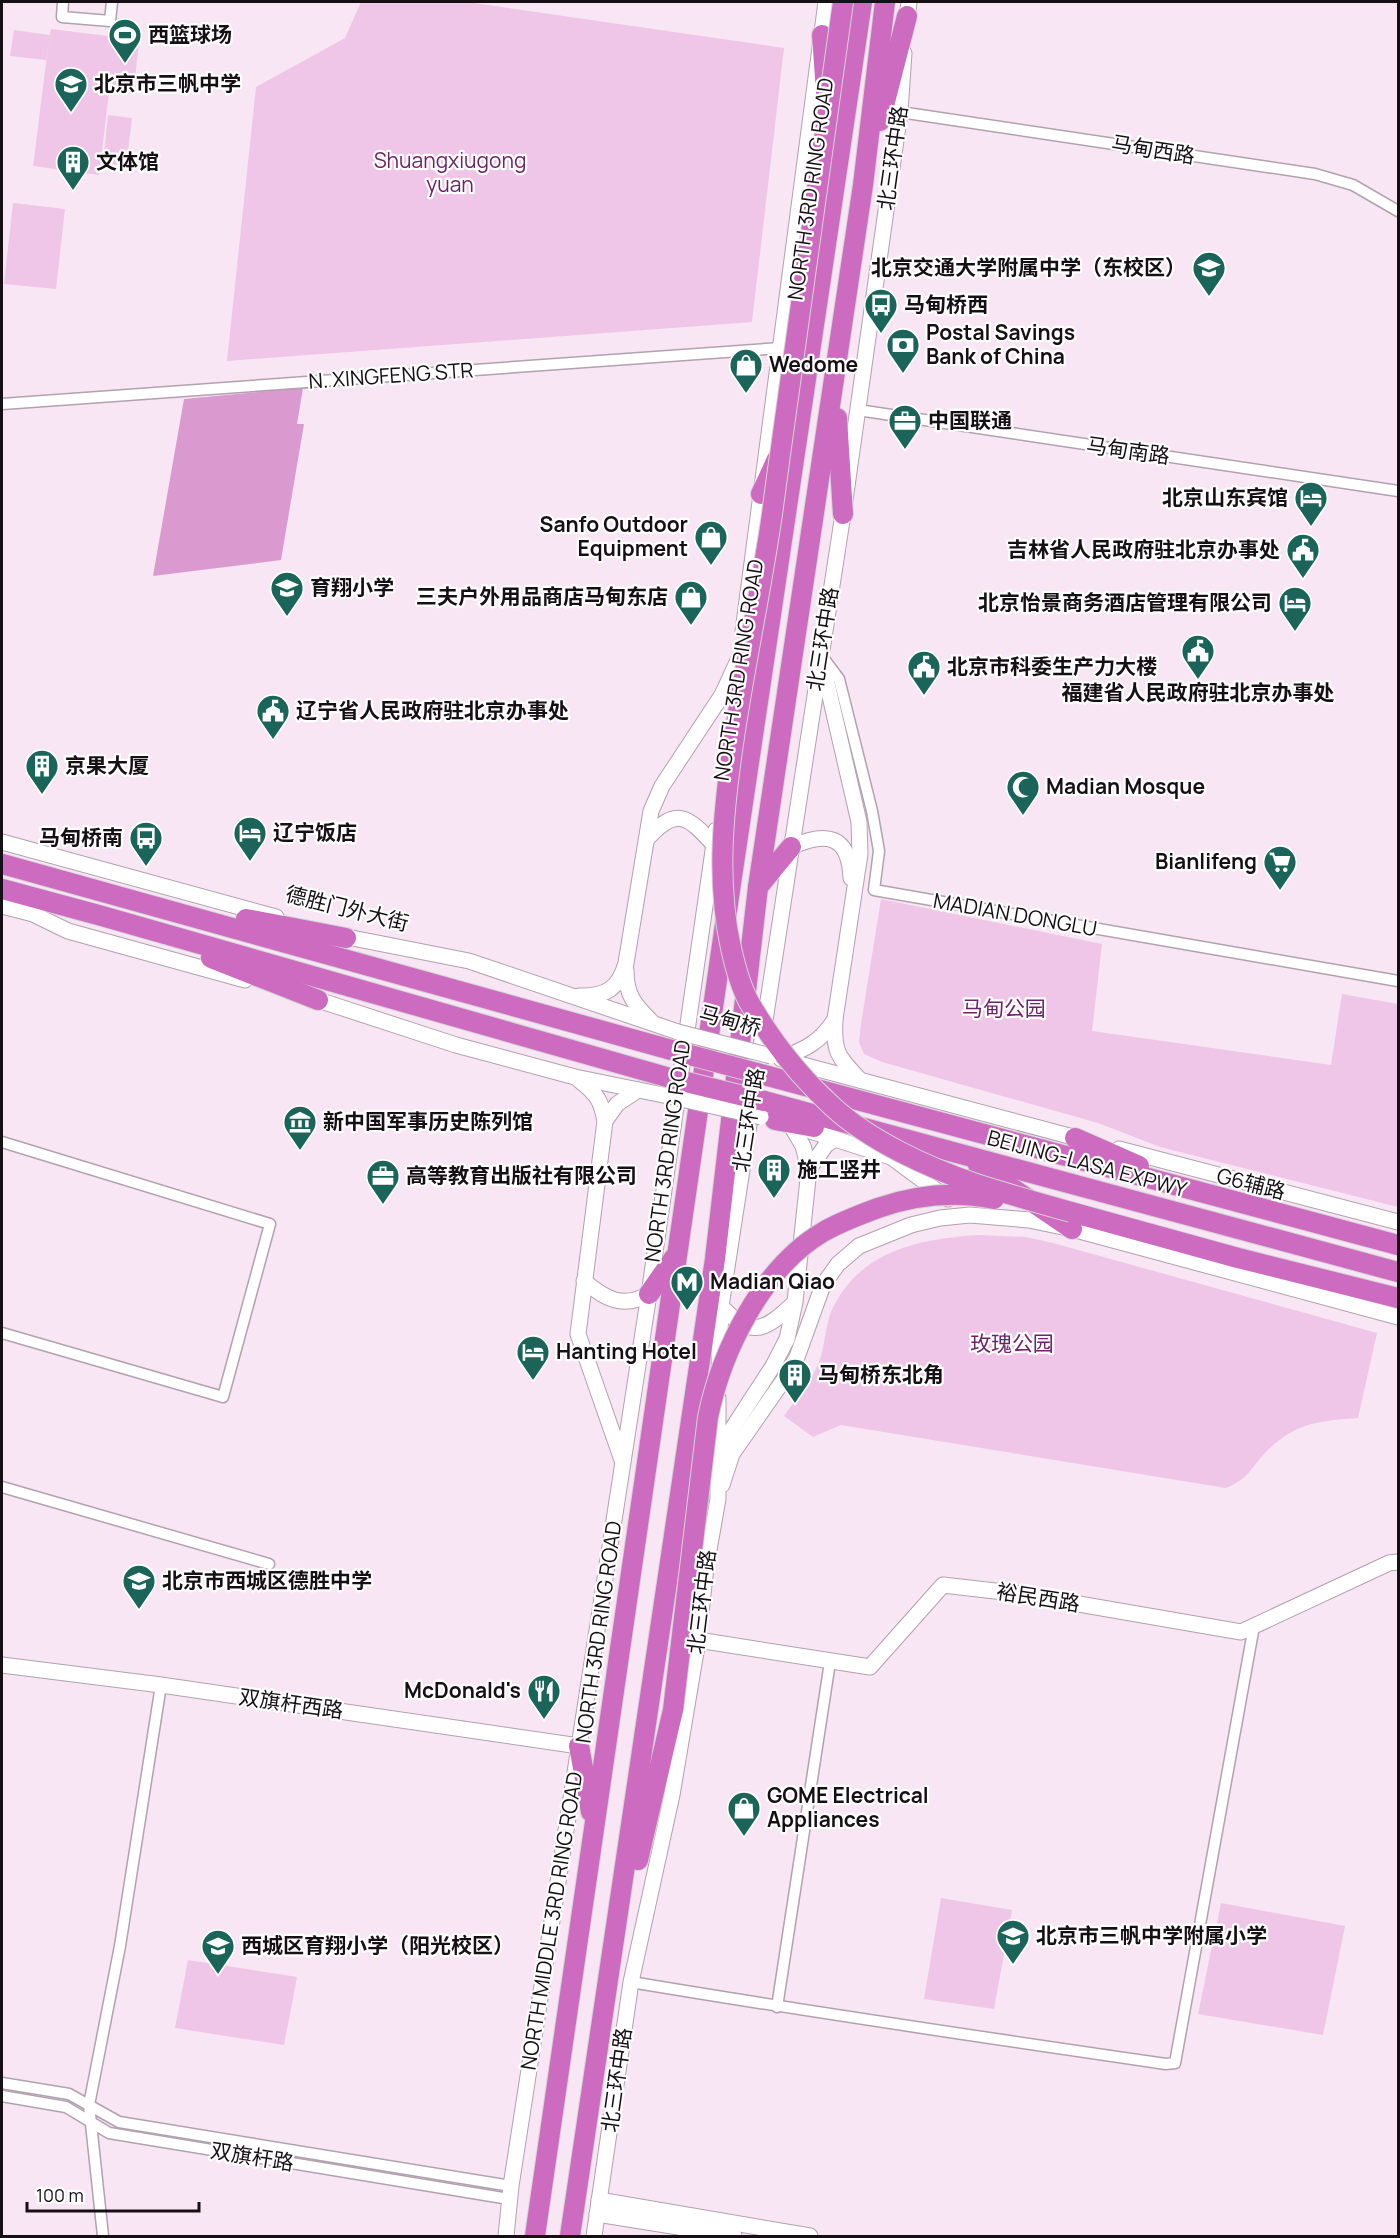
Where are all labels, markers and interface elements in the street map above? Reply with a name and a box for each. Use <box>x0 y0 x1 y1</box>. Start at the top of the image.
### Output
sports icon: 西篮球场 <box>107 17 143 64</box>
place label: 西篮球场 <box>148 20 232 48</box>
school or university icon: 北京市三帆中学 <box>53 66 89 113</box>
place label: 北京市三帆中学 <box>94 69 241 97</box>
street label: NORTH 3RD RING ROAD <box>781 76 839 302</box>
street label: 北三环中路 <box>871 104 913 212</box>
street label: 马甸西路 <box>1109 129 1197 169</box>
building icon: 文体馆 <box>55 144 91 191</box>
park label: Shuangxiugong yuan <box>374 146 526 198</box>
place label: 文体馆 <box>96 147 159 175</box>
school or university icon: 北京交通大学附属中学（东校区） <box>1191 250 1227 297</box>
place label: 北京交通大学附属中学（东校区） <box>871 253 1186 281</box>
bus stop icon: 马甸桥西 <box>863 287 899 334</box>
place label: 马甸桥西 <box>904 290 988 318</box>
place label: Postal Savings Bank of China <box>926 318 1075 370</box>
bank icon: Postal Savings Bank of China <box>885 327 921 374</box>
shop icon: Wedome <box>728 347 764 394</box>
place label: Wedome <box>769 350 858 378</box>
street label: N. XINGFENG STR <box>307 355 474 395</box>
office icon: 中国联通 <box>887 403 923 450</box>
place label: 中国联通 <box>928 406 1012 434</box>
street label: 马甸南路 <box>1085 430 1172 470</box>
hotel icon: 北京山东宾馆 <box>1293 480 1329 527</box>
place label: 北京山东宾馆 <box>1162 483 1288 511</box>
place label: Sanfo Outdoor Equipment <box>540 510 688 562</box>
shop icon: Sanfo Outdoor Equipment <box>693 519 729 566</box>
public building icon: 吉林省人民政府驻北京办事处 <box>1285 532 1321 579</box>
place label: 吉林省人民政府驻北京办事处 <box>1007 535 1280 563</box>
street label: NORTH 3RD RING ROAD <box>707 557 769 783</box>
school or university icon: 育翔小学 <box>269 570 305 617</box>
place label: 育翔小学 <box>310 573 394 601</box>
shop icon: 三夫户外用品商店马甸东店 <box>673 579 709 626</box>
place label: 三夫户外用品商店马甸东店 <box>416 582 668 610</box>
street label: 北三环中路 <box>800 585 844 693</box>
hotel icon: 北京怡景商务酒店管理有限公司 <box>1277 585 1313 632</box>
place label: 北京怡景商务酒店管理有限公司 <box>978 588 1272 616</box>
public building icon: 福建省人民政府驻北京办事处 <box>1180 633 1216 680</box>
public building icon: 北京市科委生产力大楼 <box>906 649 942 696</box>
place label: 北京市科委生产力大楼 <box>947 652 1157 680</box>
place label: 福建省人民政府驻北京办事处 <box>1062 678 1335 706</box>
public building icon: 辽宁省人民政府驻北京办事处 <box>255 693 291 740</box>
place label: 辽宁省人民政府驻北京办事处 <box>296 696 569 724</box>
building icon: 京果大厦 <box>24 748 60 795</box>
place label: 京果大厦 <box>65 751 149 779</box>
mosque icon: Madian Mosque <box>1005 769 1041 816</box>
place label: Madian Mosque <box>1046 772 1205 800</box>
hotel icon: 辽宁饭店 <box>232 815 268 862</box>
place label: 辽宁饭店 <box>273 818 357 846</box>
bus stop icon: 马甸桥南 <box>128 820 164 867</box>
place label: 马甸桥南 <box>39 823 123 851</box>
supermarket icon: Bianlifeng <box>1262 844 1298 891</box>
place label: Bianlifeng <box>1155 847 1257 875</box>
street label: 德胜门外大街 <box>283 879 412 937</box>
street label: MADIAN DONGLU <box>931 886 1099 942</box>
park label: 马甸公园 <box>962 994 1046 1022</box>
street label: 马甸桥 <box>696 998 764 1042</box>
street label: NORTH 3RD RING ROAD <box>638 1038 696 1264</box>
street label: 北三环中路 <box>726 1066 770 1174</box>
museum icon: 新中国军事历史陈列馆 <box>282 1104 318 1151</box>
place label: 新中国军事历史陈列馆 <box>323 1107 533 1135</box>
street label: BEIJING-LASA EXPWY <box>985 1123 1190 1203</box>
building icon: 施工竖井 <box>756 1152 792 1199</box>
place label: 施工竖井 <box>797 1155 881 1183</box>
office icon: 高等教育出版社有限公司 <box>365 1158 401 1205</box>
place label: 高等教育出版社有限公司 <box>406 1161 637 1189</box>
street label: G6辅路 <box>1214 1161 1289 1205</box>
metro station icon: Madian Qiao <box>669 1264 705 1311</box>
place label: Madian Qiao <box>710 1267 835 1295</box>
park label: 玫瑰公园 <box>970 1329 1054 1357</box>
hotel icon: Hanting Hotel <box>515 1334 551 1381</box>
place label: Hanting Hotel <box>556 1337 697 1365</box>
building icon: 马甸桥东北角 <box>777 1357 813 1404</box>
place label: 马甸桥东北角 <box>818 1360 944 1388</box>
street label: NORTH 3RD RING ROAD <box>569 1519 627 1745</box>
street label: 北三环中路 <box>681 1548 721 1656</box>
school or university icon: 北京市西城区德胜中学 <box>121 1563 157 1610</box>
place label: 北京市西城区德胜中学 <box>162 1566 372 1594</box>
street label: 裕民西路 <box>994 1577 1082 1617</box>
restaurant icon: McDonald's <box>526 1673 562 1720</box>
place label: McDonald's <box>404 1676 521 1704</box>
street label: 双旗杆西路 <box>237 1682 345 1724</box>
street label: NORTH MIDDLE 3RD RING ROAD <box>514 1770 588 2072</box>
place label: GOME Electrical Appliances <box>767 1781 929 1833</box>
shop icon: GOME Electrical Appliances <box>726 1790 762 1837</box>
school or university icon: 北京市三帆中学附属小学 <box>995 1918 1031 1965</box>
place label: 北京市三帆中学附属小学 <box>1036 1921 1267 1949</box>
school or university icon: 西城区育翔小学（阳光校区） <box>200 1928 236 1975</box>
place label: 西城区育翔小学（阳光校区） <box>241 1931 514 1959</box>
street label: 北三环中路 <box>595 2026 637 2134</box>
street label: 双旗杆路 <box>208 2136 296 2176</box>
scale bar <box>27 2175 200 2213</box>
text: 100 m <box>36 2183 84 2207</box>

